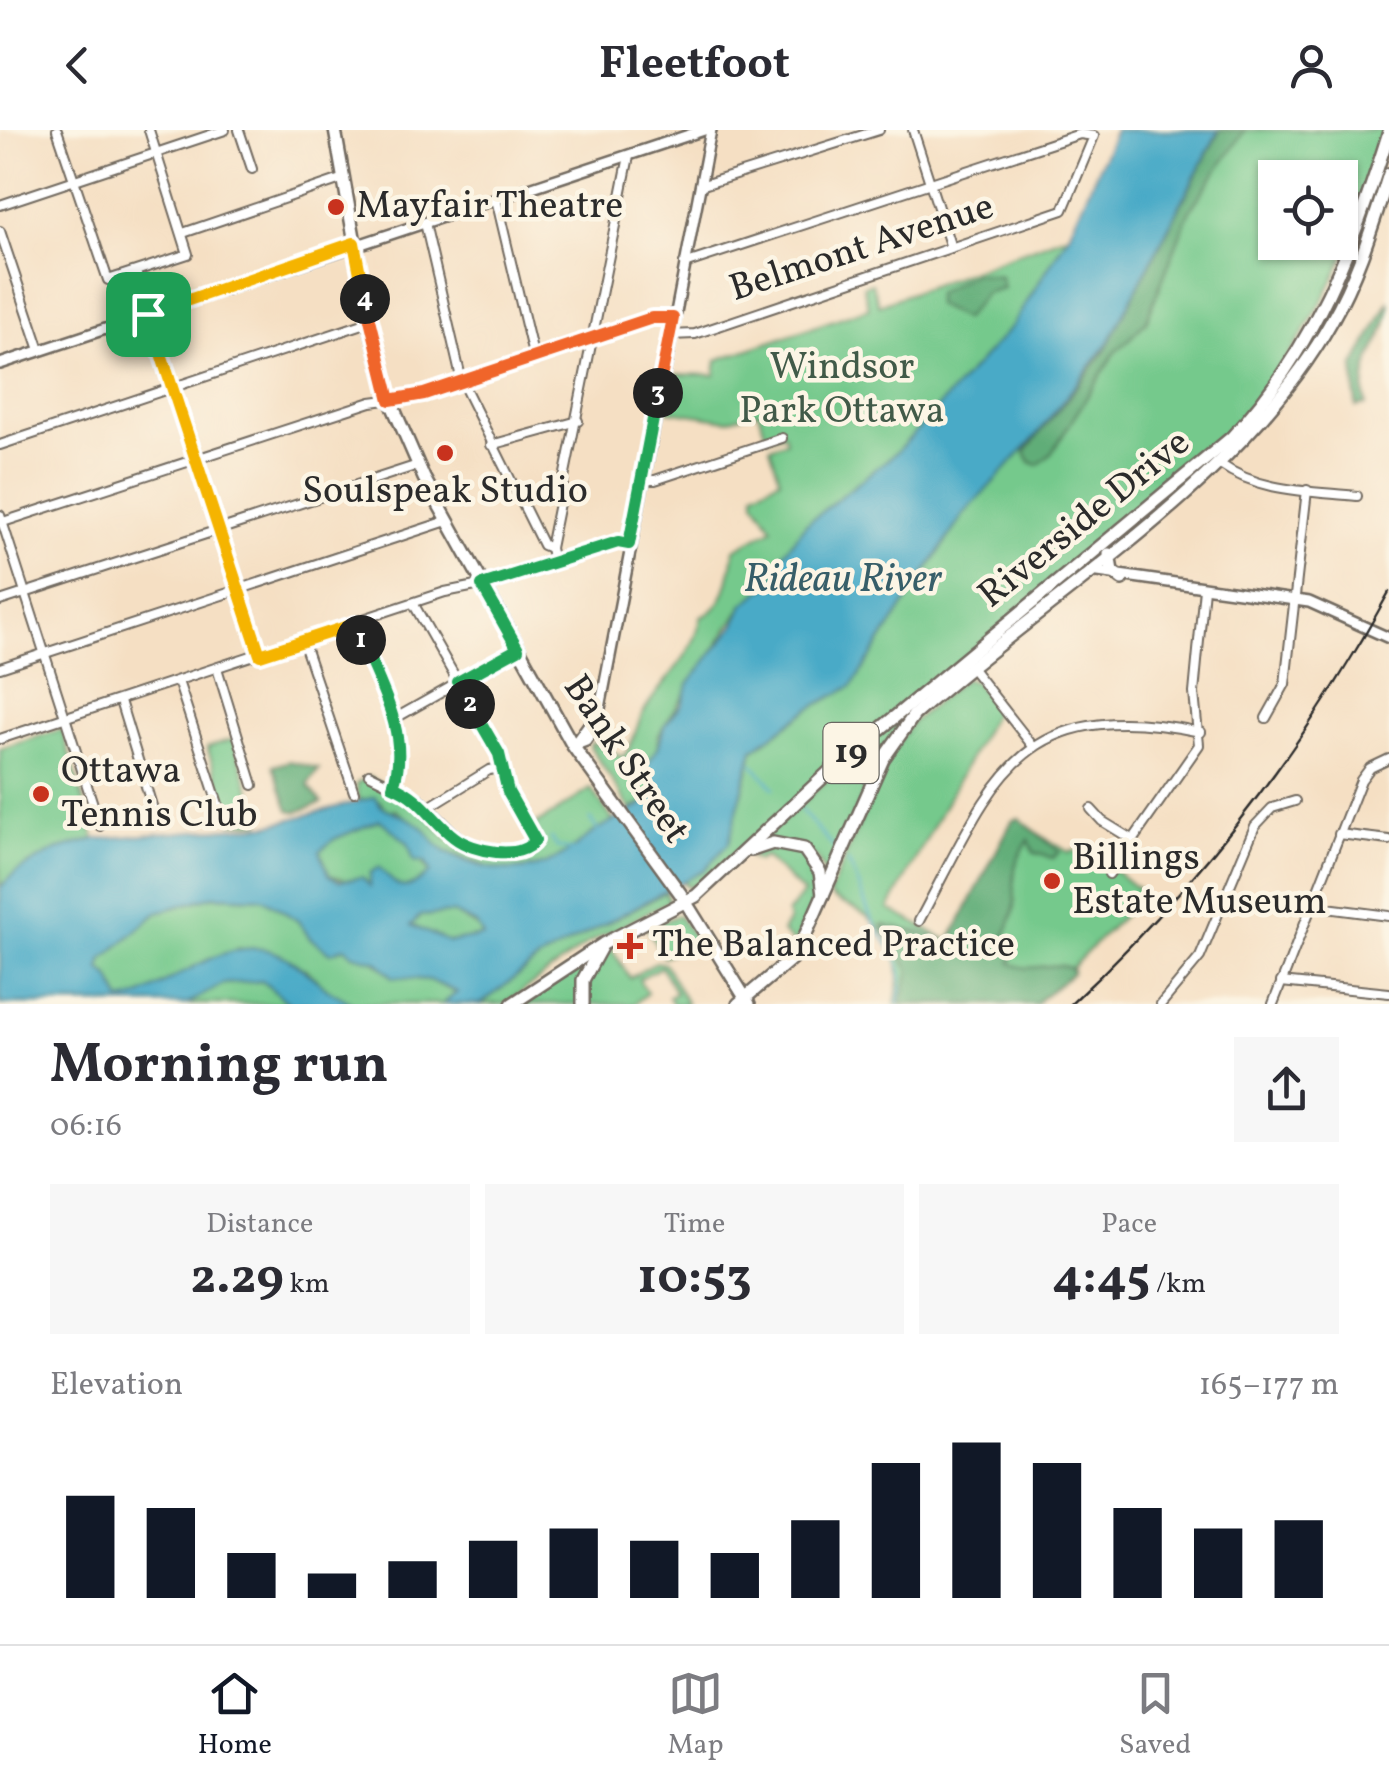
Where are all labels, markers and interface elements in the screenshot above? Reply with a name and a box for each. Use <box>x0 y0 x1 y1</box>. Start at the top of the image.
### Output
text: Fleetfoot <box>599 34 790 97</box>
icon: back <box>50 38 105 93</box>
icon: person <box>1284 38 1339 93</box>
map controls <box>1258 160 1358 260</box>
button: locate <box>1258 160 1358 260</box>
place label: Mayfair Theatre <box>356 181 623 234</box>
street label: Belmont Avenue <box>723 181 1001 317</box>
marker: Mayfair Theatre <box>325 196 347 218</box>
pin <box>106 272 191 357</box>
pin: 4 <box>340 274 390 324</box>
text: 4 <box>357 279 373 318</box>
icon: arrive <box>121 287 176 342</box>
park label: Windsor Park Ottawa <box>739 342 945 439</box>
pin: 3 <box>633 368 683 418</box>
text: 3 <box>651 373 665 412</box>
street label: Riverside Drive <box>968 418 1202 622</box>
marker: Soulspeak Studio <box>434 442 456 464</box>
place label: Soulspeak Studio <box>302 466 588 519</box>
water label: Rideau River <box>744 553 943 609</box>
pin: 1 <box>336 615 386 665</box>
text: 1 <box>355 620 367 659</box>
street label: Bank Street <box>549 665 701 855</box>
pin: 2 <box>445 679 495 729</box>
text: 2 <box>463 684 477 723</box>
road number: 19 <box>824 723 878 783</box>
place label: Ottawa Tennis Club <box>61 746 258 843</box>
marker: Ottawa Tennis Club <box>30 783 52 805</box>
place label: Billings Estate Museum <box>1072 833 1327 930</box>
marker: Billings Estate Museum <box>1041 870 1063 892</box>
place label: The Balanced Practice <box>652 920 1015 973</box>
marker: The Balanced Practice <box>617 933 643 959</box>
text: Morning run <box>50 1029 389 1105</box>
button: share <box>1234 1037 1339 1142</box>
text: 06:16 <box>50 1105 122 1149</box>
text: Distance <box>206 1205 313 1244</box>
text: Time <box>664 1205 725 1244</box>
text: Pace <box>1101 1205 1157 1244</box>
text: 2.29 <box>190 1244 284 1314</box>
text: 10:53 <box>637 1244 752 1314</box>
text: 4:45 <box>1052 1244 1150 1314</box>
text: km <box>284 1265 329 1304</box>
text: /km <box>1150 1265 1206 1304</box>
text: Elevation <box>50 1364 183 1408</box>
text: 165–177 m <box>1199 1364 1339 1408</box>
tab: Home <box>198 1666 272 1765</box>
tab: Map <box>667 1666 723 1765</box>
tab: Saved <box>1119 1666 1191 1765</box>

